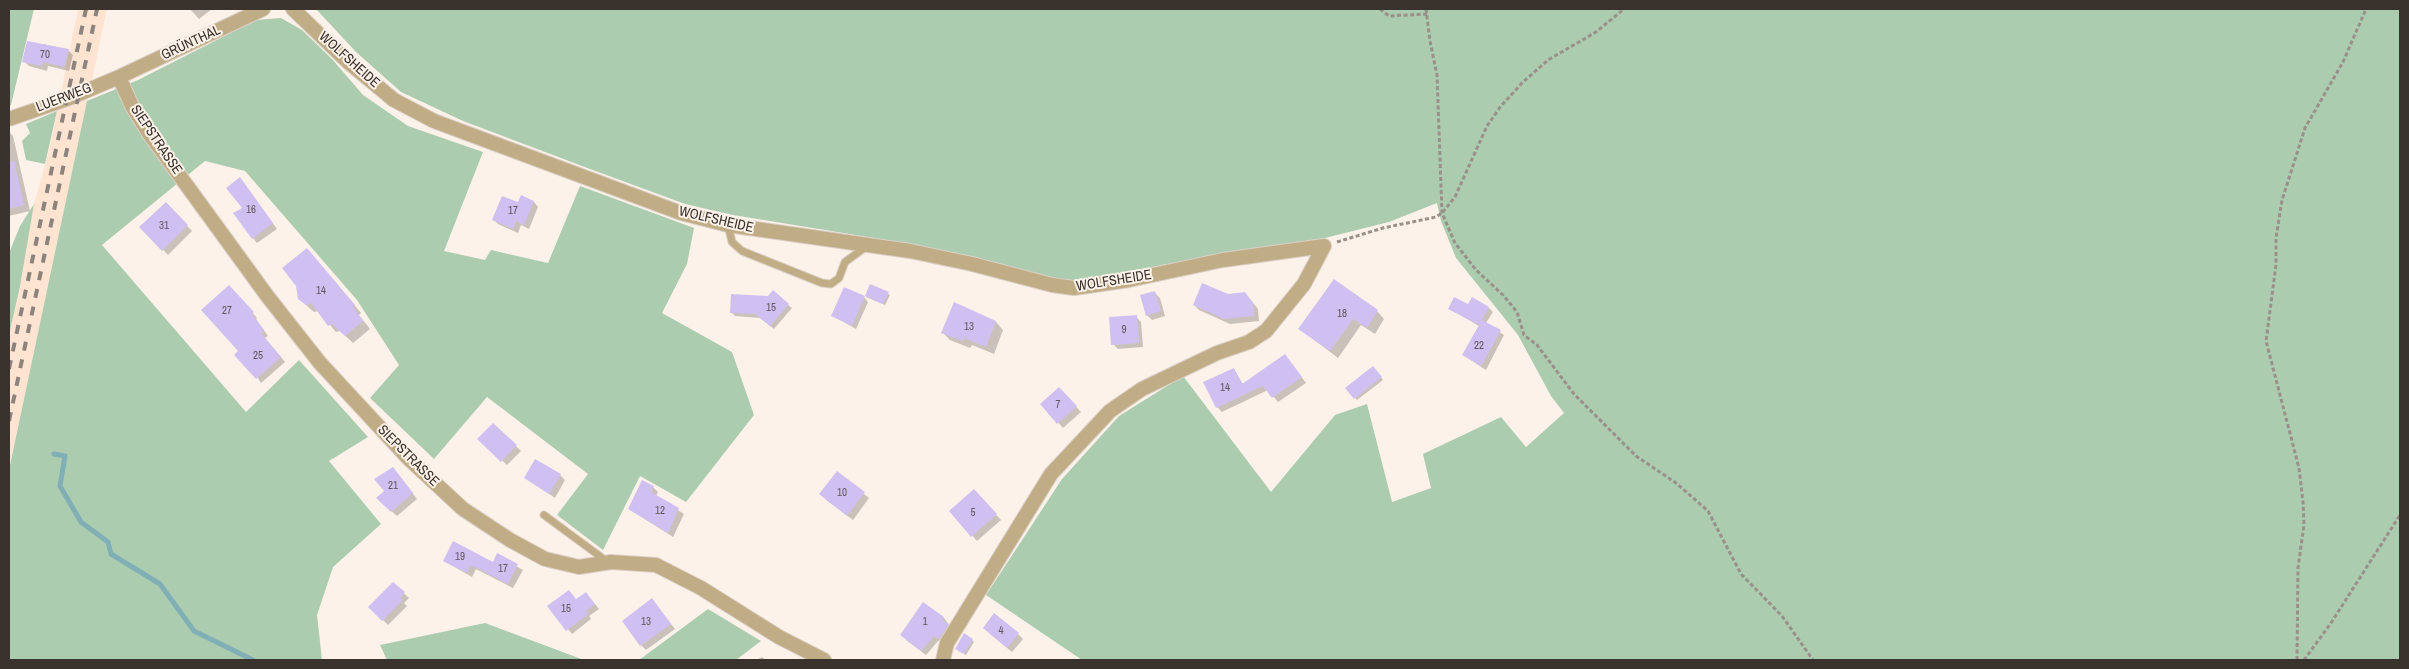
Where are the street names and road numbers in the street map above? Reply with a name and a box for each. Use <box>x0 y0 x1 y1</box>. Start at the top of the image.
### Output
street label: GRÜNTHAL <box>159 22 223 64</box>
street label: WOLFSHEIDE <box>315 28 383 92</box>
street label: LUERWEG <box>34 80 94 116</box>
street label: SIEPSTRASSE <box>127 102 185 178</box>
street label: WOLFSHEIDE <box>677 203 755 237</box>
street label: WOLFSHEIDE <box>1075 267 1153 295</box>
street label: SIEPSTRASSE <box>374 422 442 490</box>

